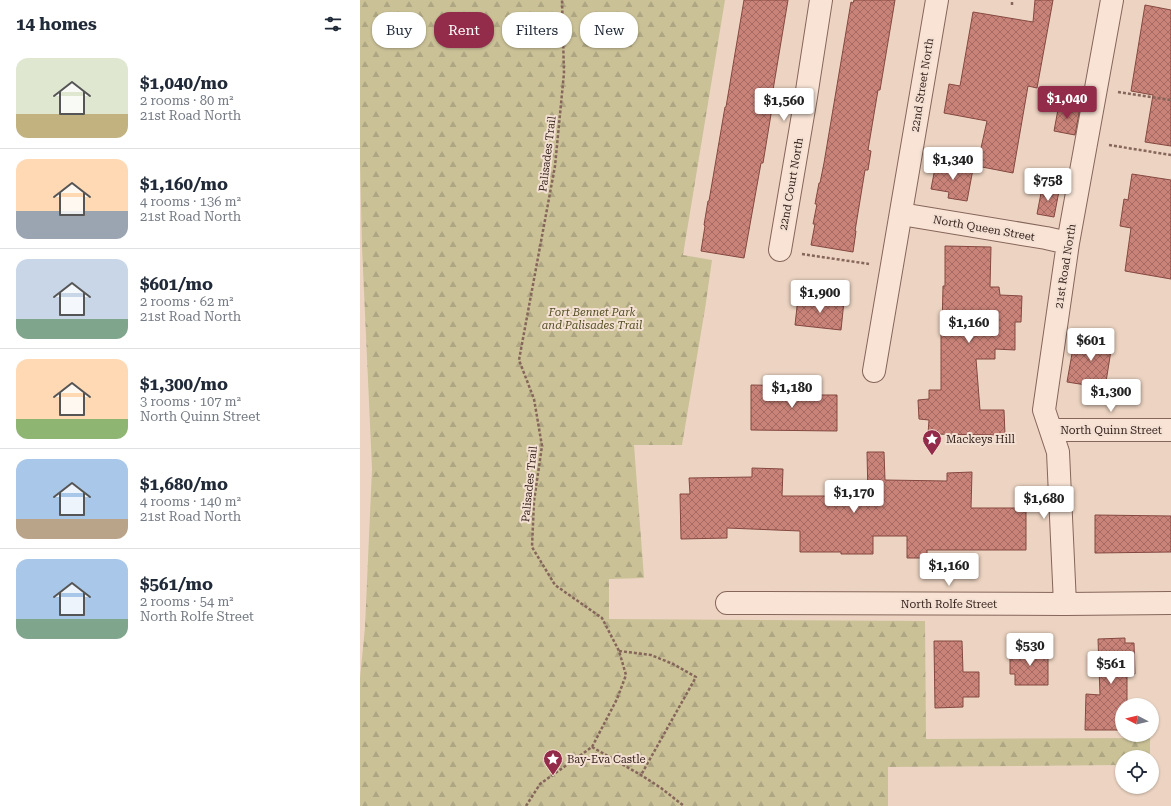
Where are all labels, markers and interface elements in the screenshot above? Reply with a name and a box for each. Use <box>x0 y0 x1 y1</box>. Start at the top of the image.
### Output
chip: Buy <box>372 12 426 48</box>
chip: Rent <box>434 12 494 48</box>
chip: Filters <box>502 12 572 48</box>
chip: New <box>580 12 638 48</box>
icon: filters <box>322 13 344 35</box>
text: 14 homes <box>16 14 97 34</box>
street label: 22nd Street North <box>909 37 936 133</box>
text: $1,040/mo <box>140 73 228 93</box>
icon: home <box>48 74 96 122</box>
pin: $1,040 <box>1034 86 1100 120</box>
pin: $1,560 <box>751 88 817 122</box>
text: $1,040 <box>1047 91 1087 106</box>
text: 2 rooms · 80 m² <box>140 93 234 108</box>
text: $1,560 <box>764 93 804 108</box>
text: 21st Road North <box>140 108 241 123</box>
street label: Palisades Trail <box>536 115 559 193</box>
street label: 22nd Court North <box>777 137 806 231</box>
pin: $1,340 <box>920 147 986 181</box>
text: $1,340 <box>933 152 973 167</box>
pin: $758 <box>1024 168 1072 202</box>
text: $758 <box>1033 173 1063 188</box>
text: $1,160/mo <box>140 174 228 194</box>
icon: home <box>48 175 96 223</box>
text: 4 rooms · 136 m² <box>140 194 241 209</box>
text: 21st Road North <box>140 209 241 224</box>
street label: North Queen Street <box>932 213 1036 244</box>
street label: 21st Road North <box>1052 223 1079 309</box>
text: $601/mo <box>140 274 213 294</box>
icon: home <box>48 275 96 323</box>
pin: $1,900 <box>787 280 853 314</box>
text: $1,900 <box>800 285 840 300</box>
text: 2 rooms · 62 m² <box>140 294 234 309</box>
park label: Fort Bennet Park and Palisades Trail <box>542 306 642 332</box>
text: 21st Road North <box>140 309 241 324</box>
pin: $1,160 <box>936 310 1002 344</box>
text: $1,160 <box>949 315 989 330</box>
pin: $601 <box>1067 328 1115 362</box>
text: $601 <box>1076 333 1106 348</box>
text: $1,300/mo <box>140 374 228 394</box>
icon: home <box>48 375 96 423</box>
pin: $1,180 <box>759 375 825 409</box>
pin: $1,300 <box>1078 379 1144 413</box>
text: $1,180 <box>772 380 812 395</box>
text: $1,300 <box>1091 384 1131 399</box>
text: 3 rooms · 107 m² <box>140 394 241 409</box>
text: North Quinn Street <box>140 409 260 424</box>
street label: North Quinn Street <box>1060 424 1162 437</box>
place icon: Mackeys Hill <box>921 428 943 456</box>
place label: Mackeys Hill <box>946 433 1015 446</box>
street label: Palisades Trail <box>519 445 540 523</box>
text: $1,680/mo <box>140 474 228 494</box>
icon: home <box>48 475 96 523</box>
pin: $1,170 <box>821 480 887 514</box>
text: $1,170 <box>834 485 874 500</box>
pin: $1,680 <box>1011 486 1077 520</box>
text: $1,680 <box>1024 491 1064 506</box>
text: 4 rooms · 140 m² <box>140 494 241 509</box>
text: 21st Road North <box>140 509 241 524</box>
pin: $1,160 <box>916 553 982 587</box>
text: $1,160 <box>929 558 969 573</box>
text: $561/mo <box>140 574 213 594</box>
icon: home <box>48 575 96 623</box>
text: 2 rooms · 54 m² <box>140 594 234 609</box>
street label: North Rolfe Street <box>901 598 997 611</box>
text: North Rolfe Street <box>140 609 254 624</box>
pin: $530 <box>1006 633 1054 667</box>
text: $530 <box>1015 638 1045 653</box>
pin: $561 <box>1087 651 1135 685</box>
text: $561 <box>1096 656 1126 671</box>
north arrow <box>1115 698 1159 742</box>
map controls <box>1115 698 1159 794</box>
place icon: Bay-Eva Castle <box>542 748 564 776</box>
button: locate <box>1115 750 1159 794</box>
place label: Bay-Eva Castle <box>567 753 646 766</box>

